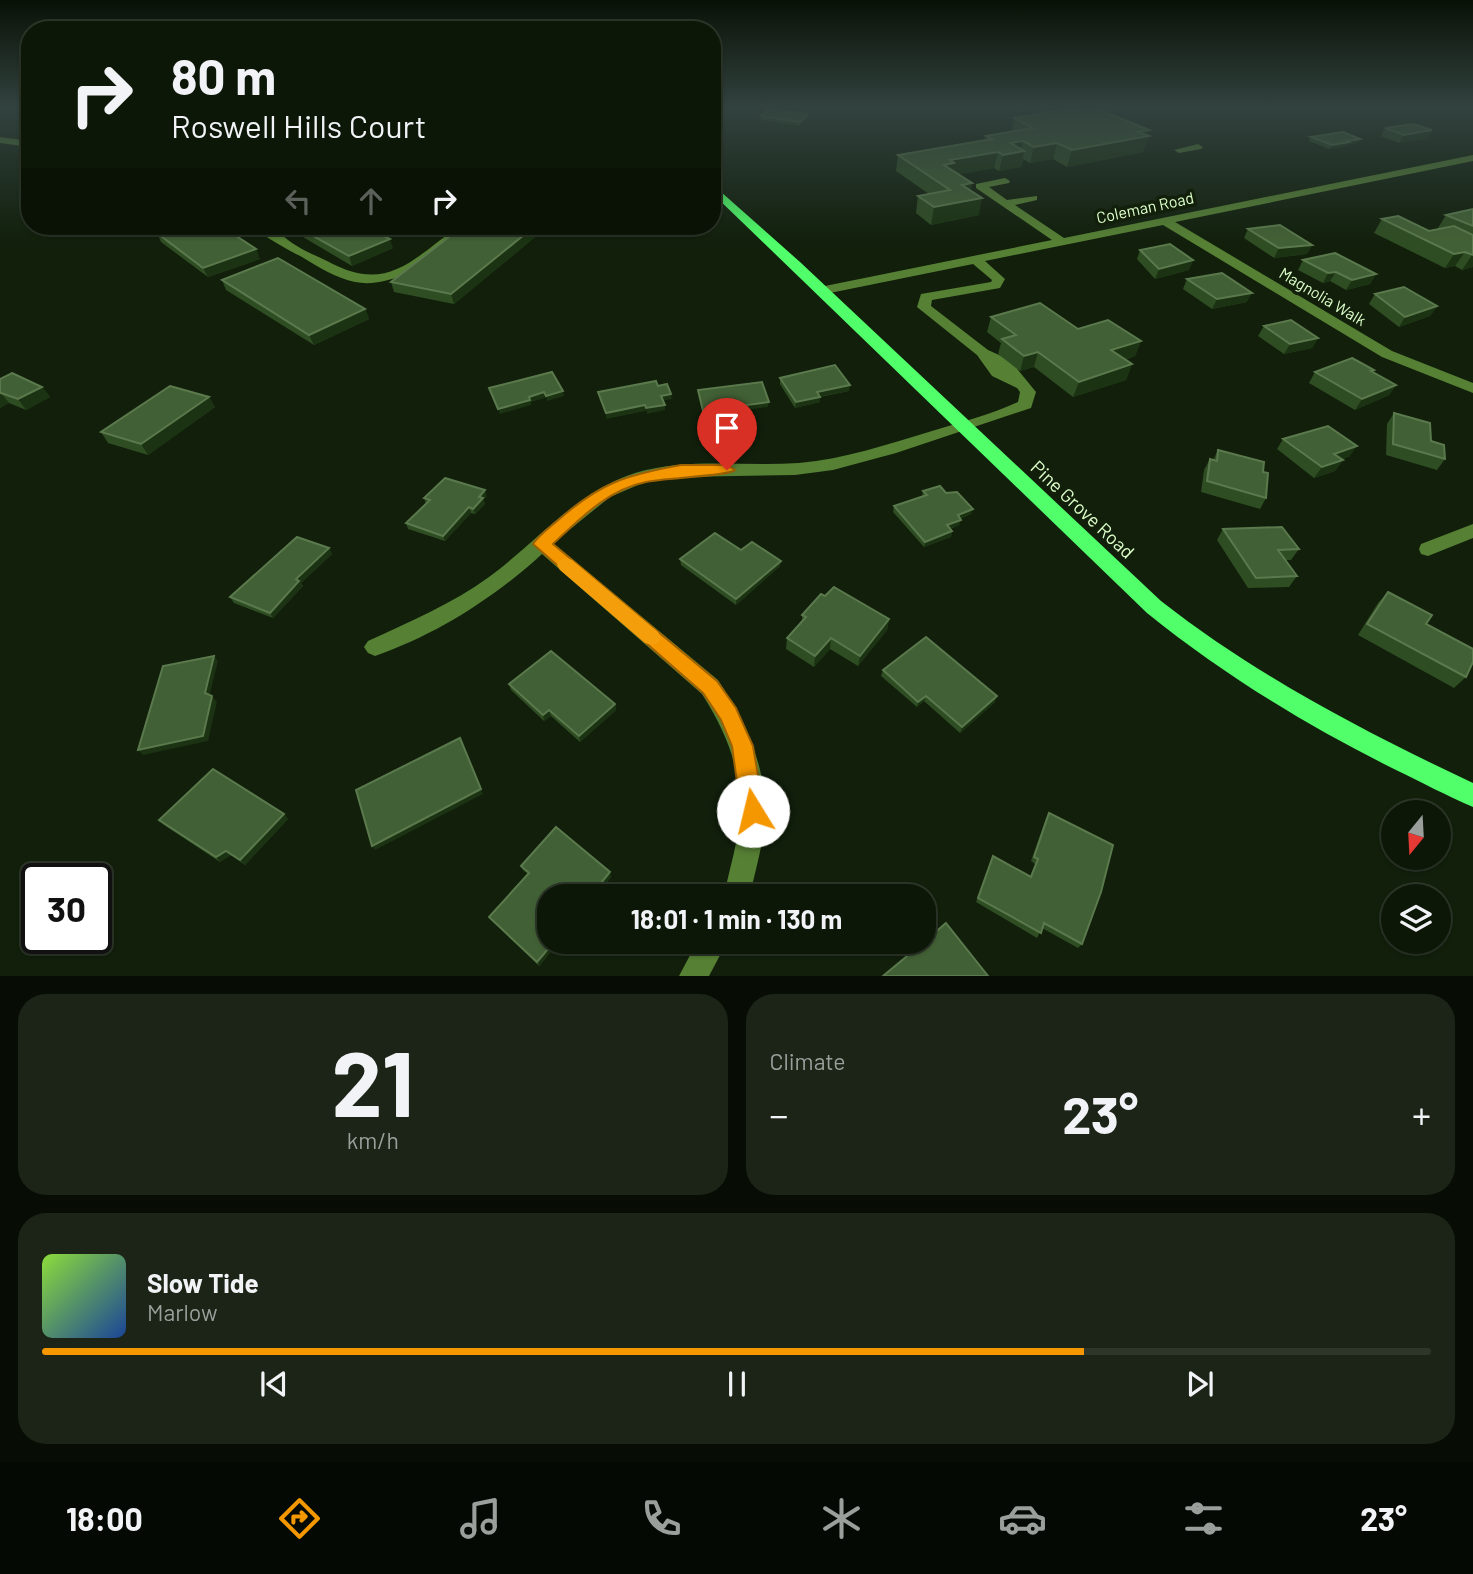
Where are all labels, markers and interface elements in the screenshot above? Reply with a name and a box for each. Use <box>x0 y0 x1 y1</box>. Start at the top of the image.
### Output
text: 80 m <box>171 46 276 105</box>
icon: right <box>56 49 147 140</box>
text: Roswell Hills Court <box>171 106 426 144</box>
icon: left <box>279 182 317 220</box>
icon: ahead <box>352 182 390 220</box>
icon: right <box>425 182 463 220</box>
street label: Coleman Road <box>1094 187 1196 227</box>
street label: Magnolia Walk <box>1276 263 1370 329</box>
pin <box>697 398 757 470</box>
icon: arrive <box>708 409 746 447</box>
street label: Pine Grove Road <box>1026 455 1140 563</box>
position arrow <box>716 774 790 848</box>
north arrow <box>1381 800 1451 870</box>
map controls <box>1381 800 1451 954</box>
speed limit sign: 30 <box>21 863 112 954</box>
button: layers <box>1381 884 1451 954</box>
text: 18:01 · 1 min · 130 m <box>631 903 842 934</box>
text: 21 <box>331 1026 414 1135</box>
text: Climate <box>770 1047 846 1075</box>
text: 23° <box>1062 1082 1138 1144</box>
text: − <box>770 1091 789 1137</box>
text: + <box>1412 1091 1431 1137</box>
text: km/h <box>347 1126 399 1154</box>
text: Slow Tide <box>147 1267 259 1298</box>
text: Marlow <box>147 1298 218 1326</box>
icon: previous <box>255 1365 293 1403</box>
icon: pause <box>718 1365 756 1403</box>
icon: next <box>1181 1365 1219 1403</box>
icon: directions <box>275 1494 324 1543</box>
icon: music <box>456 1494 505 1543</box>
icon: phone <box>637 1494 686 1543</box>
icon: climate <box>817 1494 866 1543</box>
icon: car <box>998 1494 1047 1543</box>
icon: filters <box>1179 1494 1228 1543</box>
text: 18:00 <box>66 1499 143 1537</box>
text: 23° <box>1360 1499 1407 1537</box>

